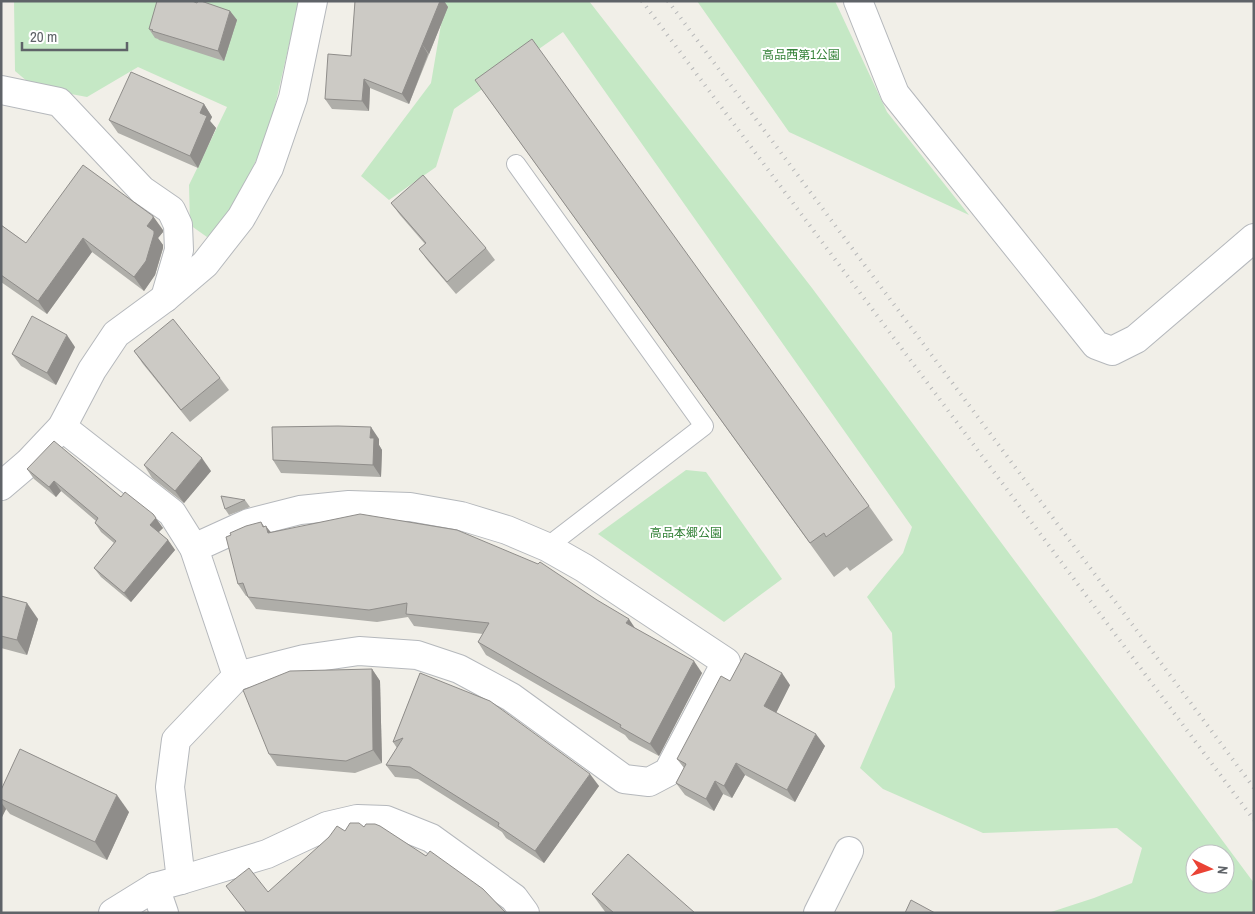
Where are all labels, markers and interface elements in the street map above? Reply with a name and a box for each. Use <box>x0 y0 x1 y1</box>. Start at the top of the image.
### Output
scale bar <box>22 20 128 52</box>
text: 20 m <box>30 26 57 47</box>
park label: 高品西第1公園 <box>762 47 840 63</box>
park label: 高品本郷公園 <box>650 525 722 541</box>
north arrow <box>1185 844 1235 894</box>
text: N <box>1214 865 1232 875</box>

